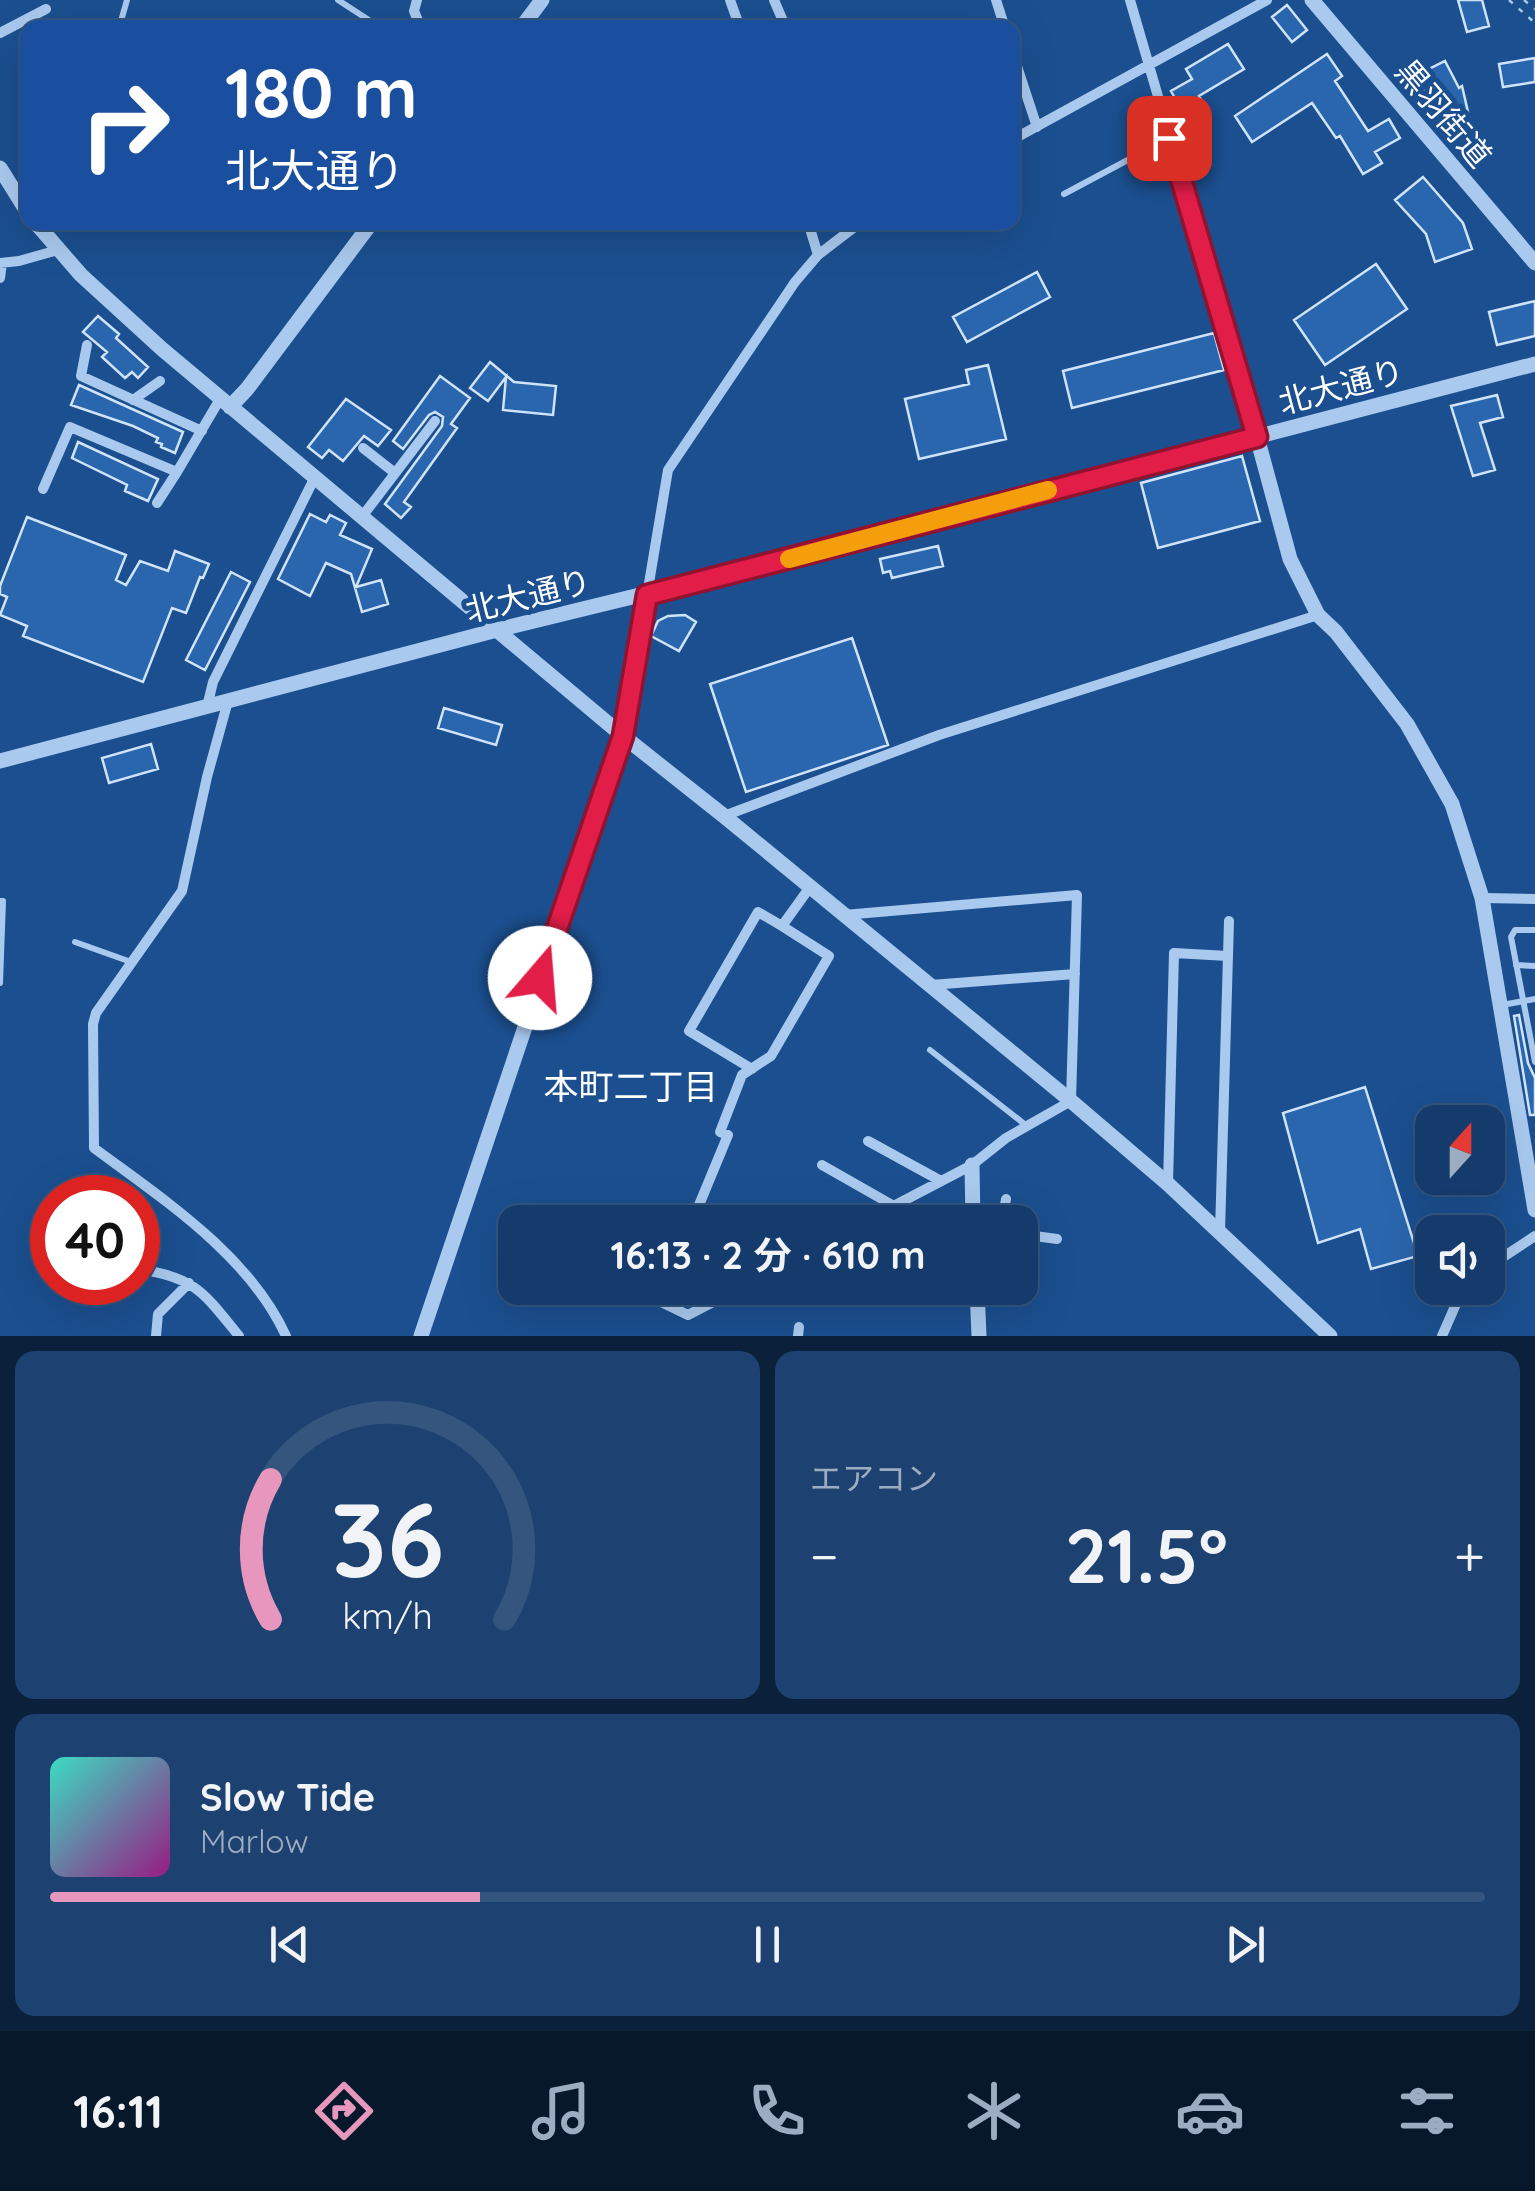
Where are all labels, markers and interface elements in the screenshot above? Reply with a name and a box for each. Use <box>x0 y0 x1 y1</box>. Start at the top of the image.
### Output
text: 180 m <box>225 48 418 136</box>
street label: 黒羽街道 <box>1388 51 1500 175</box>
icon: right <box>60 60 190 190</box>
pin <box>1127 96 1212 181</box>
icon: arrive <box>1142 111 1197 166</box>
text: 北大通り <box>225 142 405 198</box>
street label: 北大通り <box>1274 350 1408 422</box>
street label: 北大通り <box>461 560 595 630</box>
position arrow <box>488 926 592 1030</box>
district label: 本町二丁目 <box>543 1064 719 1108</box>
north arrow <box>1415 1105 1505 1195</box>
map controls <box>1415 1105 1505 1305</box>
speed limit sign: 40 <box>30 1175 160 1305</box>
button: sound <box>1415 1215 1505 1305</box>
text: 16:13 · 2 分 · 610 m <box>610 1231 926 1279</box>
text: エアコン <box>810 1458 938 1498</box>
text: 36 <box>331 1473 444 1603</box>
text: 21.5° <box>1065 1508 1228 1602</box>
text: − <box>810 1521 839 1590</box>
text: + <box>1454 1521 1485 1590</box>
text: km/h <box>342 1593 433 1638</box>
text: Slow Tide <box>200 1773 375 1821</box>
text: Marlow <box>200 1821 309 1861</box>
icon: previous <box>262 1917 317 1972</box>
icon: pause <box>740 1917 795 1972</box>
icon: next <box>1218 1917 1273 1972</box>
icon: directions <box>309 2076 379 2146</box>
icon: music <box>526 2076 596 2146</box>
icon: phone <box>742 2076 812 2146</box>
icon: climate <box>959 2076 1029 2146</box>
icon: car <box>1175 2076 1245 2146</box>
icon: filters <box>1392 2076 1462 2146</box>
text: 16:11 <box>73 2083 163 2139</box>

